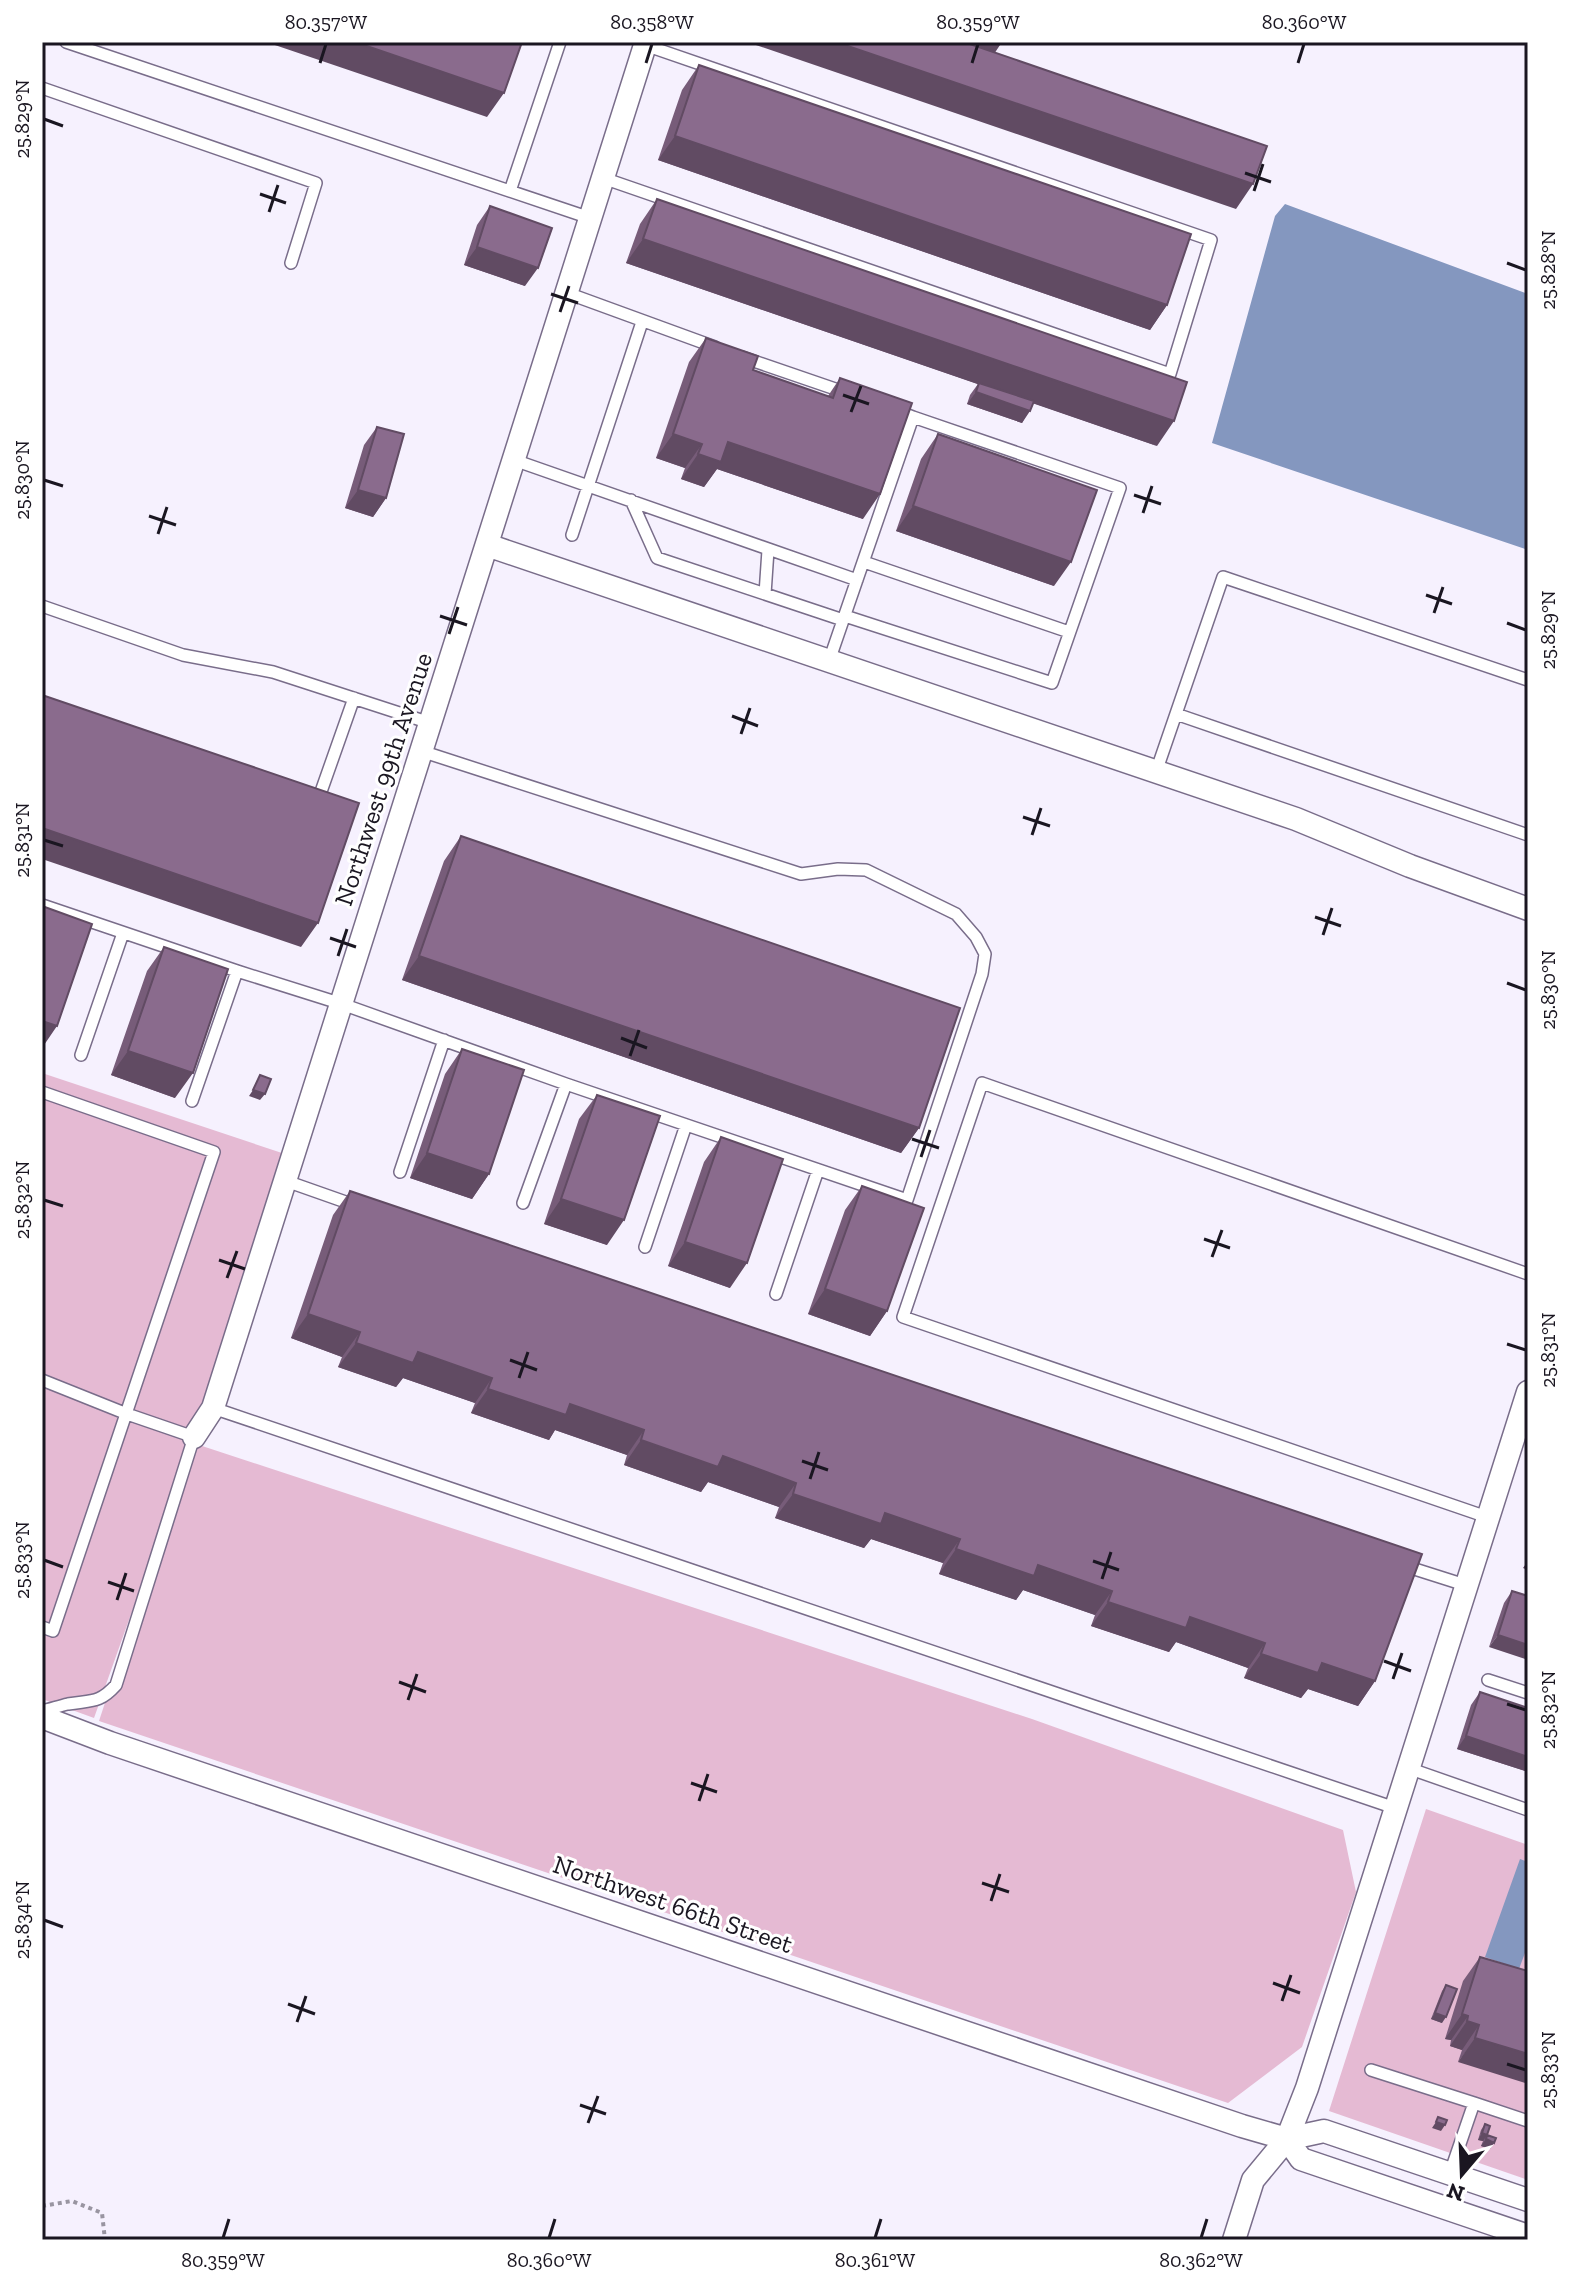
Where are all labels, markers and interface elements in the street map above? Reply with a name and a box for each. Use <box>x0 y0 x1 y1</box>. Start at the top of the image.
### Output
text: 80.357°W <box>285 10 367 34</box>
text: 80.358°W <box>610 10 694 34</box>
text: 80.359°W <box>936 10 1020 34</box>
text: 80.360°W <box>1262 10 1347 34</box>
text: 25.829°N <box>10 79 34 159</box>
text: 25.828°N <box>1536 230 1560 310</box>
text: 25.830°N <box>10 440 34 520</box>
text: 25.829°N <box>1536 590 1560 670</box>
street label: Northwest 99th Avenue <box>327 648 439 910</box>
text: 25.831°N <box>10 802 34 878</box>
text: 25.830°N <box>1536 950 1560 1030</box>
text: 25.832°N <box>10 1161 34 1239</box>
text: 25.831°N <box>1536 1312 1560 1388</box>
text: 25.833°N <box>10 1521 34 1599</box>
text: 25.832°N <box>1536 1671 1560 1749</box>
street label: Northwest 66th Street <box>549 1848 797 1960</box>
text: 25.834°N <box>10 1881 34 1959</box>
text: 25.833°N <box>1536 2031 1560 2109</box>
north arrow <box>1422 2134 1502 2214</box>
text: N <box>1443 2177 1468 2208</box>
text: 80.359°W <box>181 2248 265 2272</box>
text: 80.360°W <box>507 2248 592 2272</box>
text: 80.361°W <box>835 2248 916 2272</box>
text: 80.362°W <box>1159 2248 1243 2272</box>

